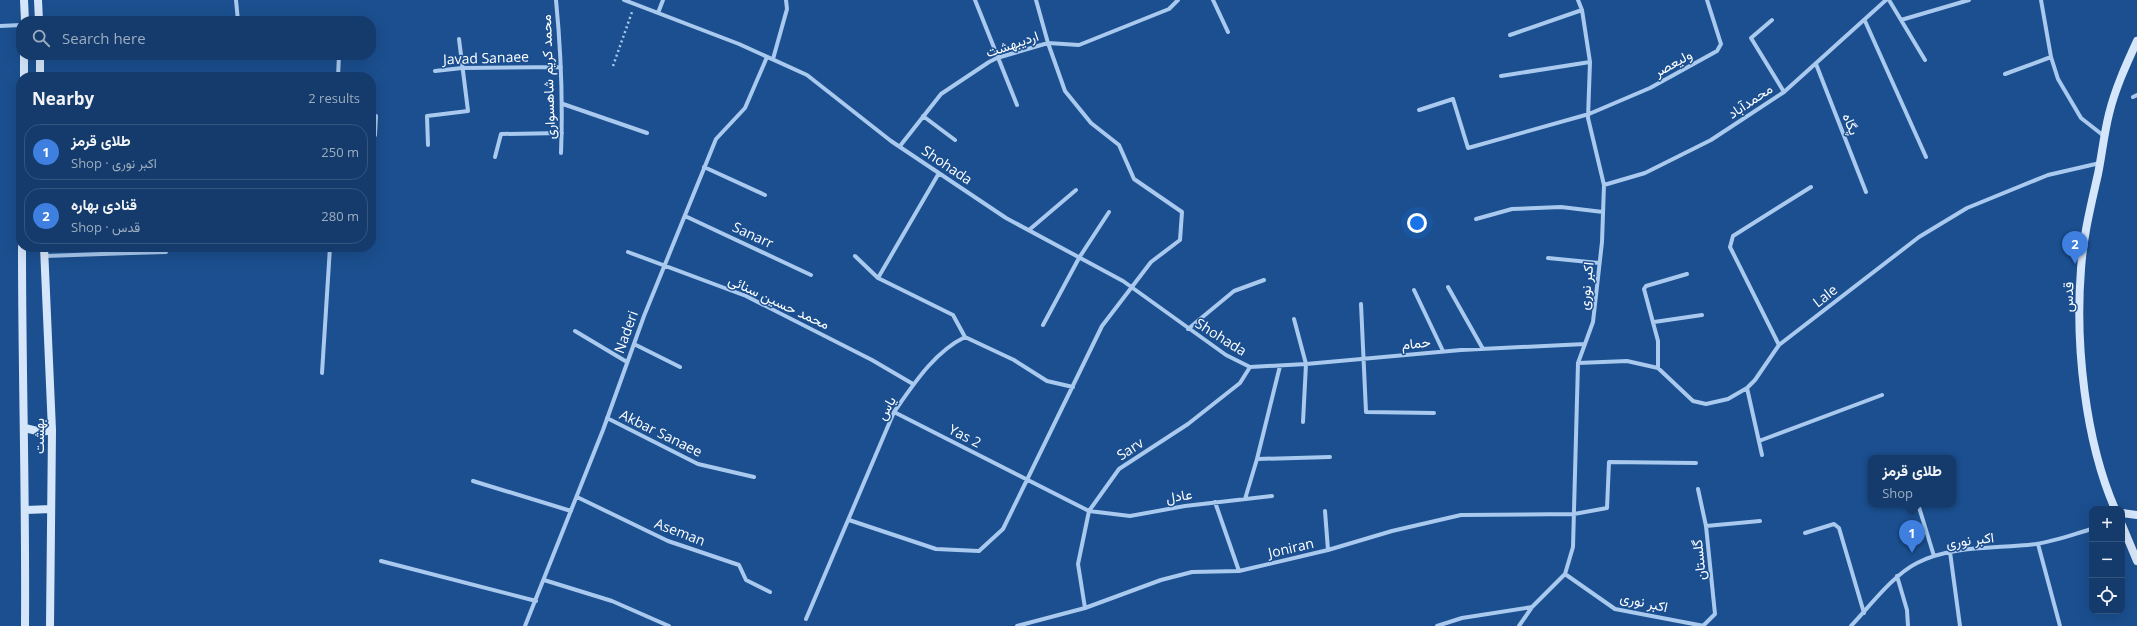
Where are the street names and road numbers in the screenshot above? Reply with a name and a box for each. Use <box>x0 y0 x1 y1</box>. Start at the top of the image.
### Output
street label: محمد کریم شاهسواری <box>536 14 559 140</box>
street label: اردیبهشت <box>983 26 1041 61</box>
street label: ولیعصر <box>1649 44 1695 81</box>
street label: Javad Sanaee <box>441 46 529 69</box>
street label: محمدآباد <box>1724 79 1776 123</box>
street label: پگاه <box>1838 110 1864 138</box>
street label: Shohada <box>918 141 976 189</box>
street label: Sanarr <box>730 217 777 252</box>
street label: اکبر نوری <box>1574 261 1597 311</box>
street label: محمد حسین سنائی <box>726 270 833 333</box>
street label: Lale <box>1808 280 1841 311</box>
street label: قدس <box>2058 282 2077 312</box>
street label: Naderi <box>609 308 642 356</box>
street label: Shohada <box>1192 313 1251 360</box>
street label: حمام <box>1400 332 1432 353</box>
street label: یاس <box>871 392 900 423</box>
street label: Akbar Sanaee <box>617 404 706 461</box>
street label: بهشت <box>29 418 48 454</box>
street label: Yas 2 <box>946 419 985 452</box>
street label: Sarv <box>1113 433 1147 464</box>
street label: عادل <box>1164 484 1194 508</box>
street label: Aseman <box>652 513 708 550</box>
street label: اکبر نوری <box>1945 527 1995 552</box>
street label: Joniran <box>1264 533 1316 562</box>
street label: گلستان <box>1687 539 1710 581</box>
street label: اکبر نوری <box>1618 587 1670 616</box>

